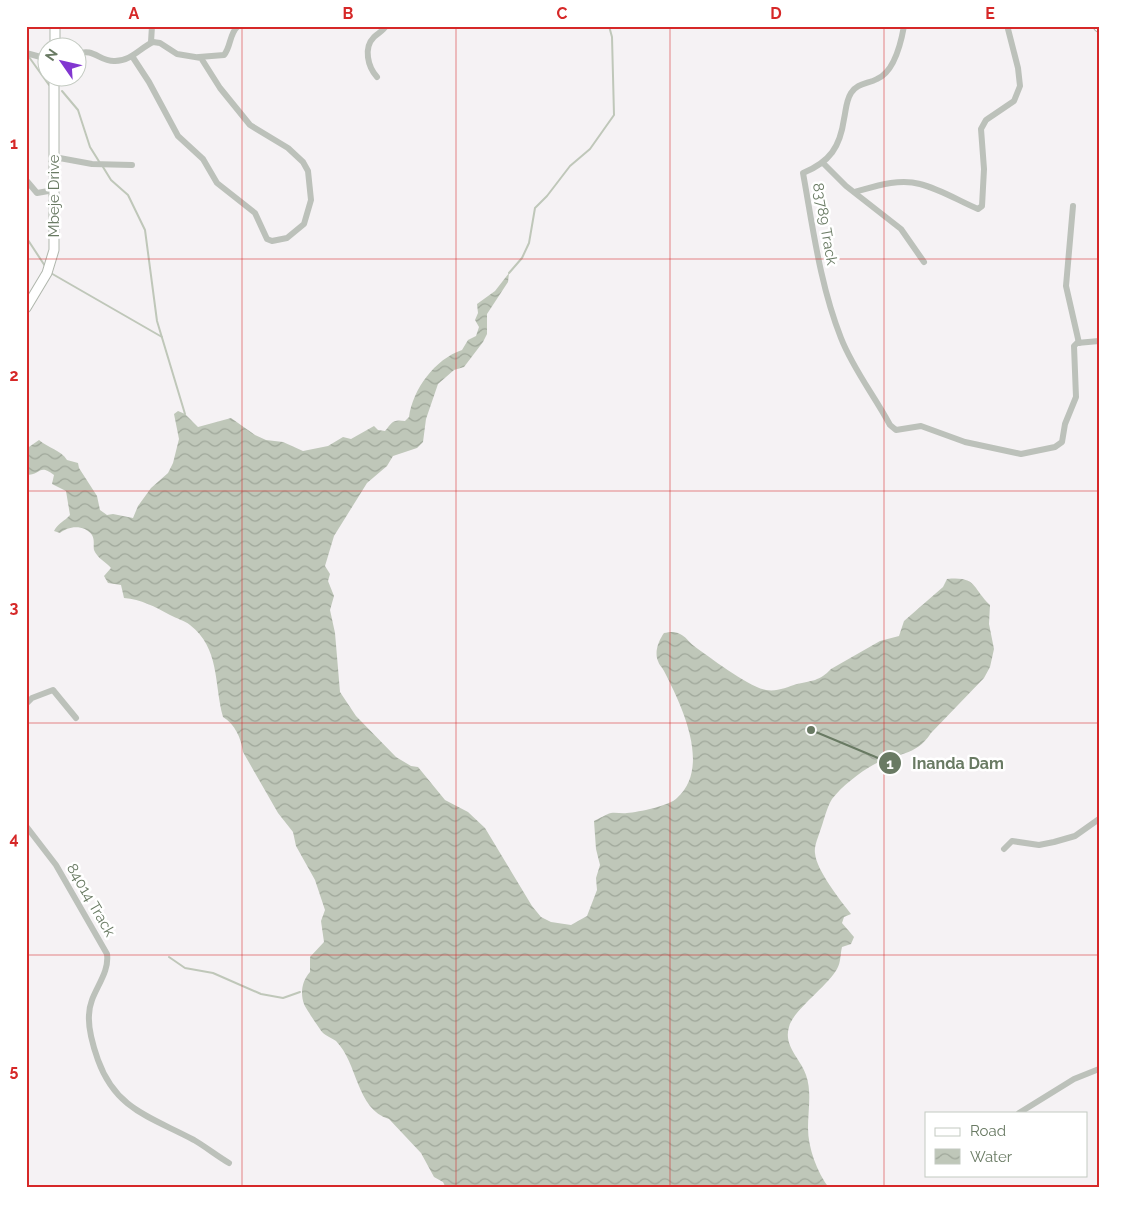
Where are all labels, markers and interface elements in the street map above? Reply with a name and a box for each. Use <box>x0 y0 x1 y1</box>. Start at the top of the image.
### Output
text: A <box>129 4 140 23</box>
text: B <box>343 4 354 23</box>
text: C <box>557 4 568 23</box>
text: D <box>770 4 782 23</box>
text: E <box>985 4 995 23</box>
north arrow <box>38 38 88 88</box>
text: N <box>42 46 61 64</box>
text: 1 <box>10 134 18 153</box>
street label: Mbeje Drive <box>45 154 63 238</box>
street label: 83789 Track <box>809 181 841 267</box>
text: 2 <box>9 366 19 385</box>
text: 3 <box>10 598 19 617</box>
callout: Inanda Dam <box>877 748 1014 779</box>
text: Inanda Dam <box>912 754 1004 773</box>
text: 1 <box>886 755 894 773</box>
text: 4 <box>9 829 19 848</box>
street label: 84014 Track <box>63 860 119 940</box>
text: 5 <box>10 1061 19 1080</box>
legend <box>925 1112 1088 1176</box>
text: Road <box>970 1122 1006 1140</box>
text: Water <box>970 1148 1013 1166</box>

